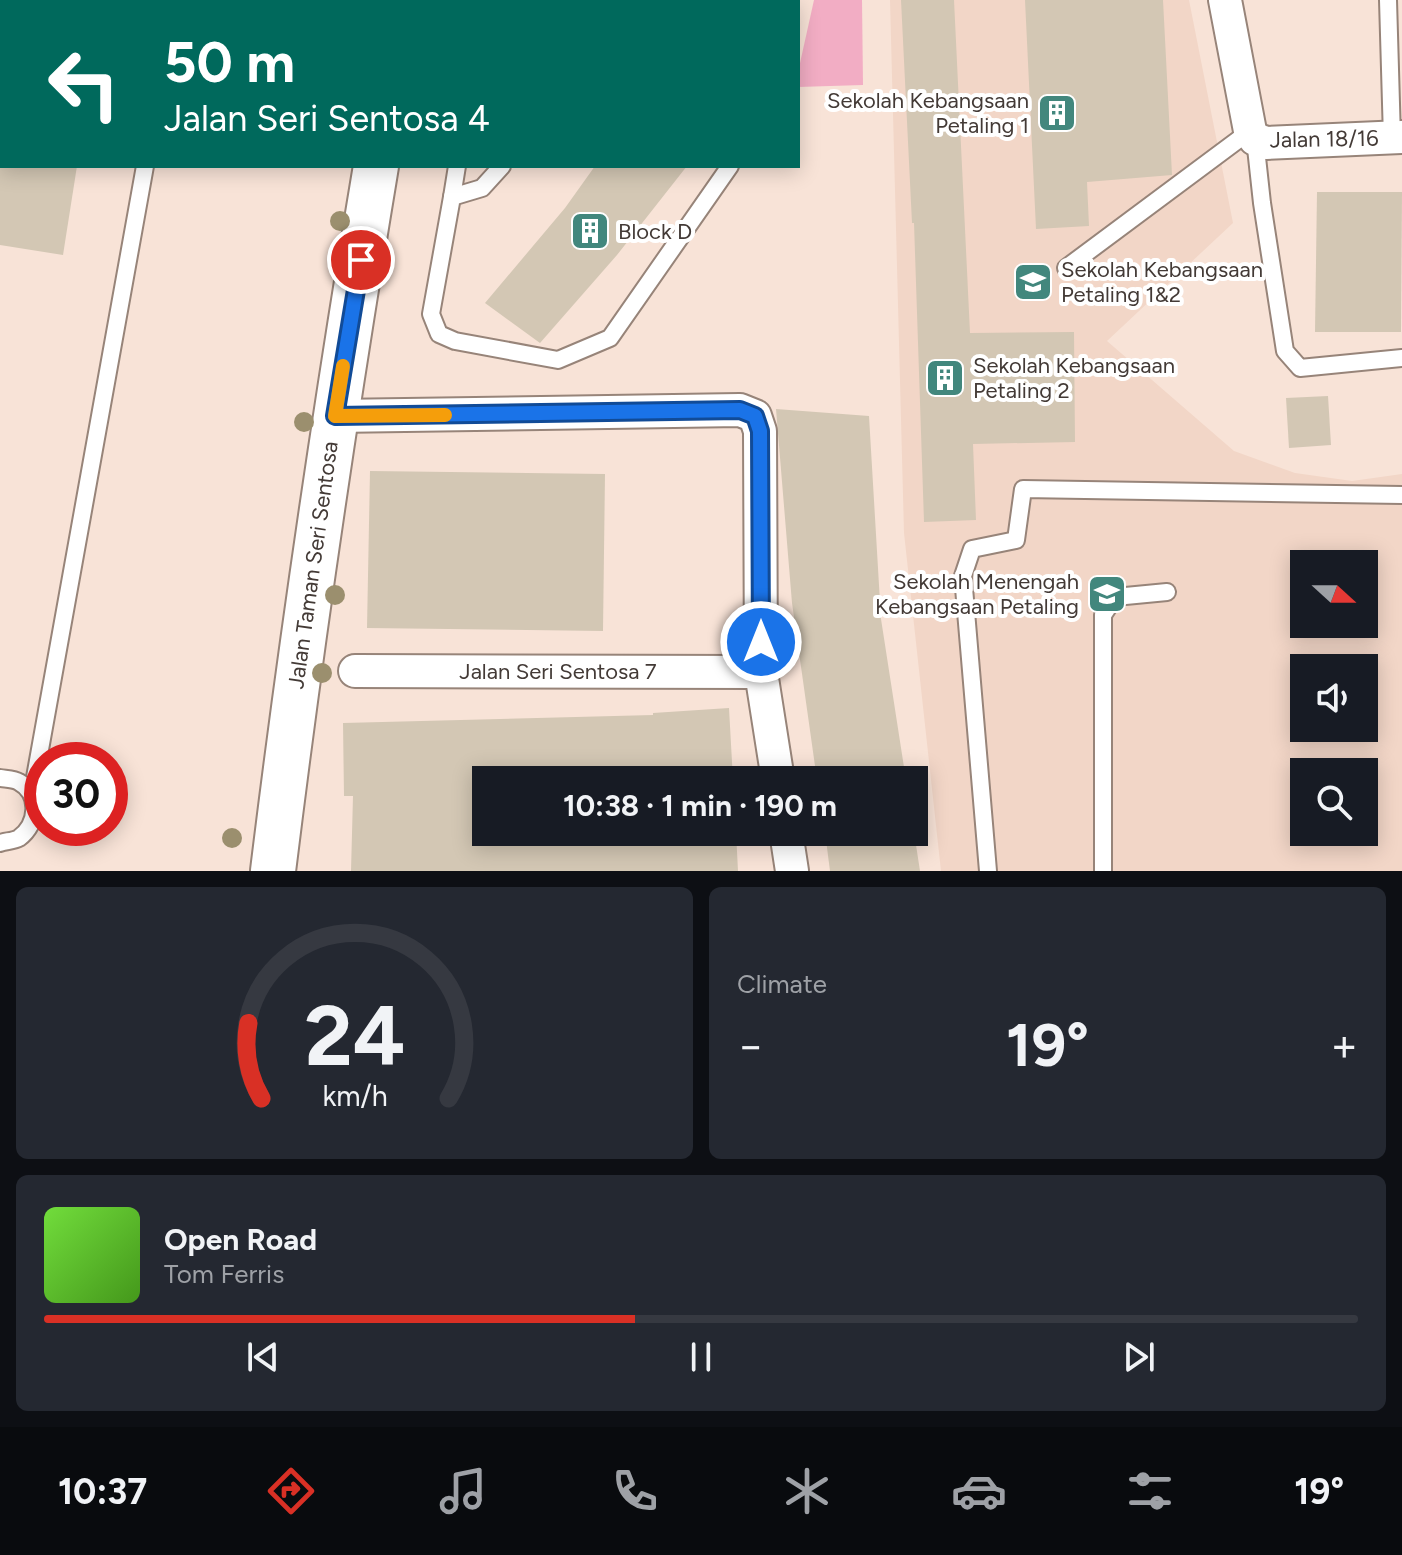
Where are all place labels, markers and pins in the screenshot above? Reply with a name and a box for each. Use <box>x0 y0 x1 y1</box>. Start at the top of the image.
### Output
place label: Sekolah Kebangsaan Petaling 1 <box>827 87 1029 139</box>
building icon: Sekolah Kebangsaan Petaling 1 <box>1036 92 1078 134</box>
building icon: Block D <box>569 210 611 252</box>
place label: Block D <box>618 218 692 245</box>
pin <box>327 226 395 294</box>
place label: Sekolah Kebangsaan Petaling 1&2 <box>1061 256 1263 308</box>
school or university icon: Sekolah Kebangsaan Petaling 1&2 <box>1012 261 1054 303</box>
place label: Sekolah Kebangsaan Petaling 2 <box>973 352 1175 404</box>
building icon: Sekolah Kebangsaan Petaling 2 <box>924 357 966 399</box>
place label: Sekolah Menengah Kebangsaan Petaling <box>875 568 1079 620</box>
school or university icon: Sekolah Menengah Kebangsaan Petaling <box>1086 573 1128 615</box>

